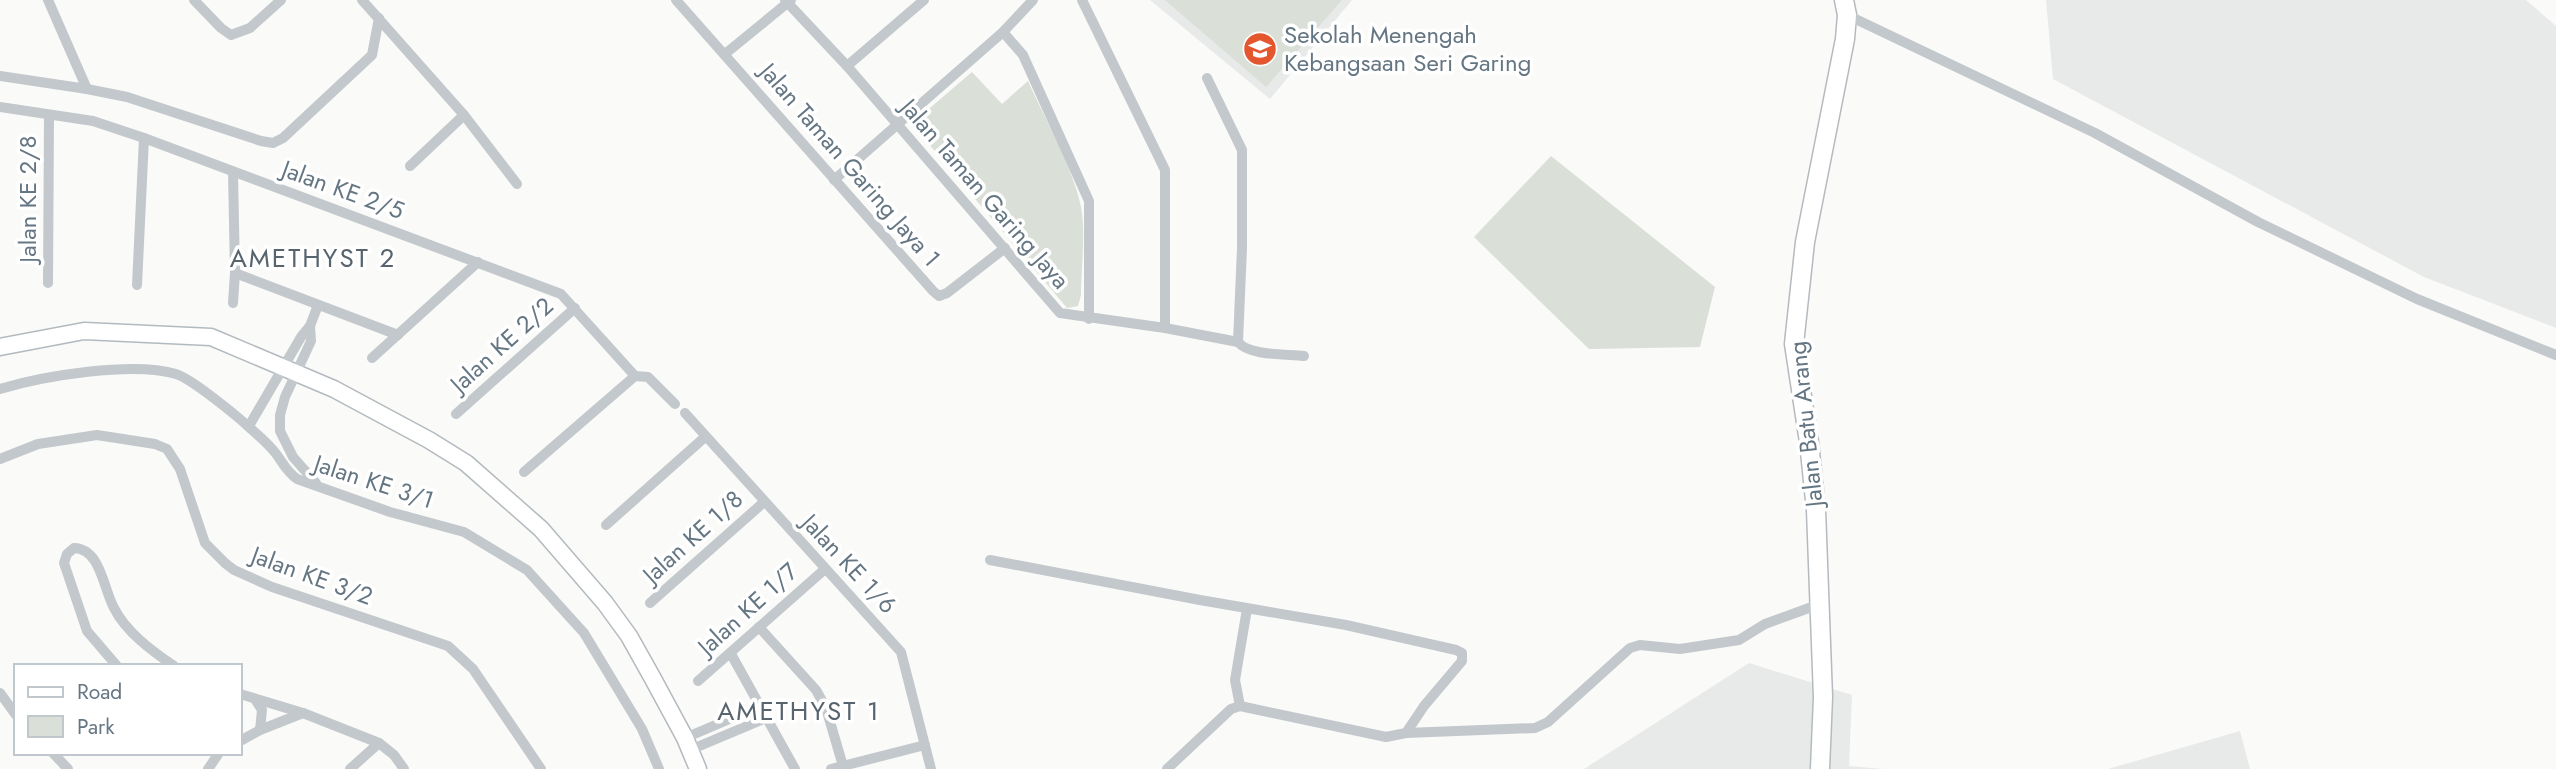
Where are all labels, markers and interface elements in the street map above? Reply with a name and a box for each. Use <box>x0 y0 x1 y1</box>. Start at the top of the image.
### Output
place label: Sekolah Menengah Kebangsaan Seri Garing <box>1284 17 1531 80</box>
school or university icon: Sekolah Menengah Kebangsaan Seri Garing <box>1241 30 1279 68</box>
street label: Jalan Taman Garing Jaya 1 <box>750 53 949 274</box>
street label: Jalan Taman Garing Jaya <box>891 89 1078 296</box>
street label: Jalan KE 2/8 <box>10 135 45 266</box>
street label: Jalan KE 2/5 <box>274 150 409 228</box>
district label: AMETHYST 2 <box>230 239 396 277</box>
street label: Jalan KE 2/2 <box>440 289 561 402</box>
street label: Jalan Batu Arang <box>1779 339 1832 512</box>
street label: Jalan KE 3/1 <box>307 445 439 517</box>
street label: Jalan KE 1/8 <box>633 482 751 593</box>
street label: Jalan KE 1/6 <box>792 504 905 621</box>
street label: Jalan KE 3/2 <box>244 536 378 614</box>
street label: Jalan KE 1/7 <box>688 554 806 665</box>
legend <box>14 664 242 755</box>
text: Road <box>77 677 122 707</box>
district label: AMETHYST 1 <box>717 692 881 730</box>
text: Park <box>77 712 115 742</box>

